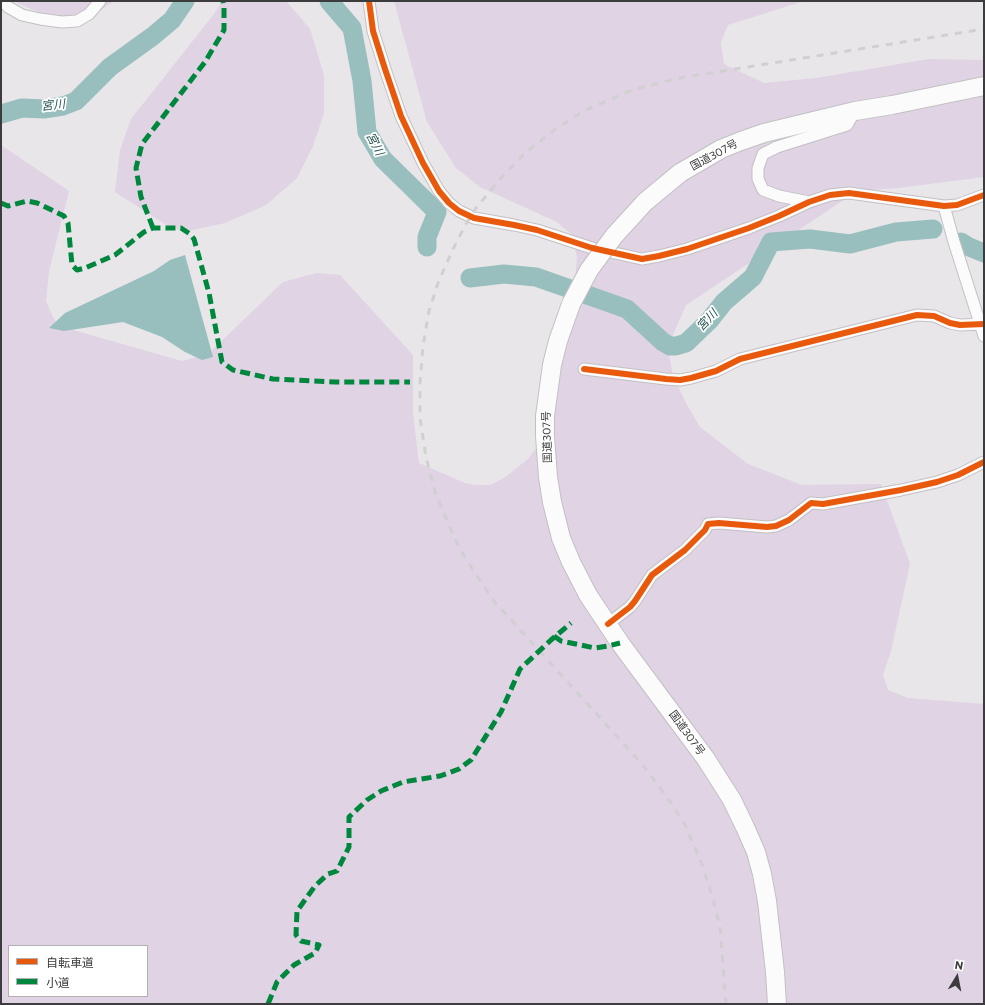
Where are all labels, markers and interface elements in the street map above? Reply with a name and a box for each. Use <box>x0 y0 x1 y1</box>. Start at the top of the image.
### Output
water label: 宮川 <box>40 97 66 113</box>
water label: 宮川 <box>363 130 387 158</box>
street label: 国道307号 <box>688 137 740 173</box>
water label: 宮川 <box>694 306 720 334</box>
street label: 国道307号 <box>539 411 555 463</box>
street label: 国道307号 <box>666 708 708 758</box>
legend <box>8 945 148 997</box>
text: 自転車道 <box>46 955 94 969</box>
north arrow <box>937 957 977 997</box>
text: N <box>954 958 964 972</box>
text: 小道 <box>46 975 70 989</box>

